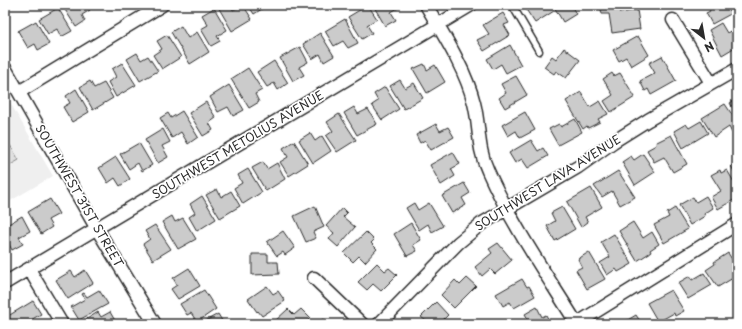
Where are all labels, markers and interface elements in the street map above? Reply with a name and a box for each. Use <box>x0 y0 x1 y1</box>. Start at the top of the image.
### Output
north arrow <box>684 18 724 58</box>
text: N <box>701 37 718 57</box>
street label: SOUTHWEST METOLIUS AVENUE <box>148 86 327 203</box>
street label: SOUTHWEST 31ST STREET <box>32 121 129 271</box>
street label: SOUTHWEST LAVA AVENUE <box>471 130 624 235</box>

